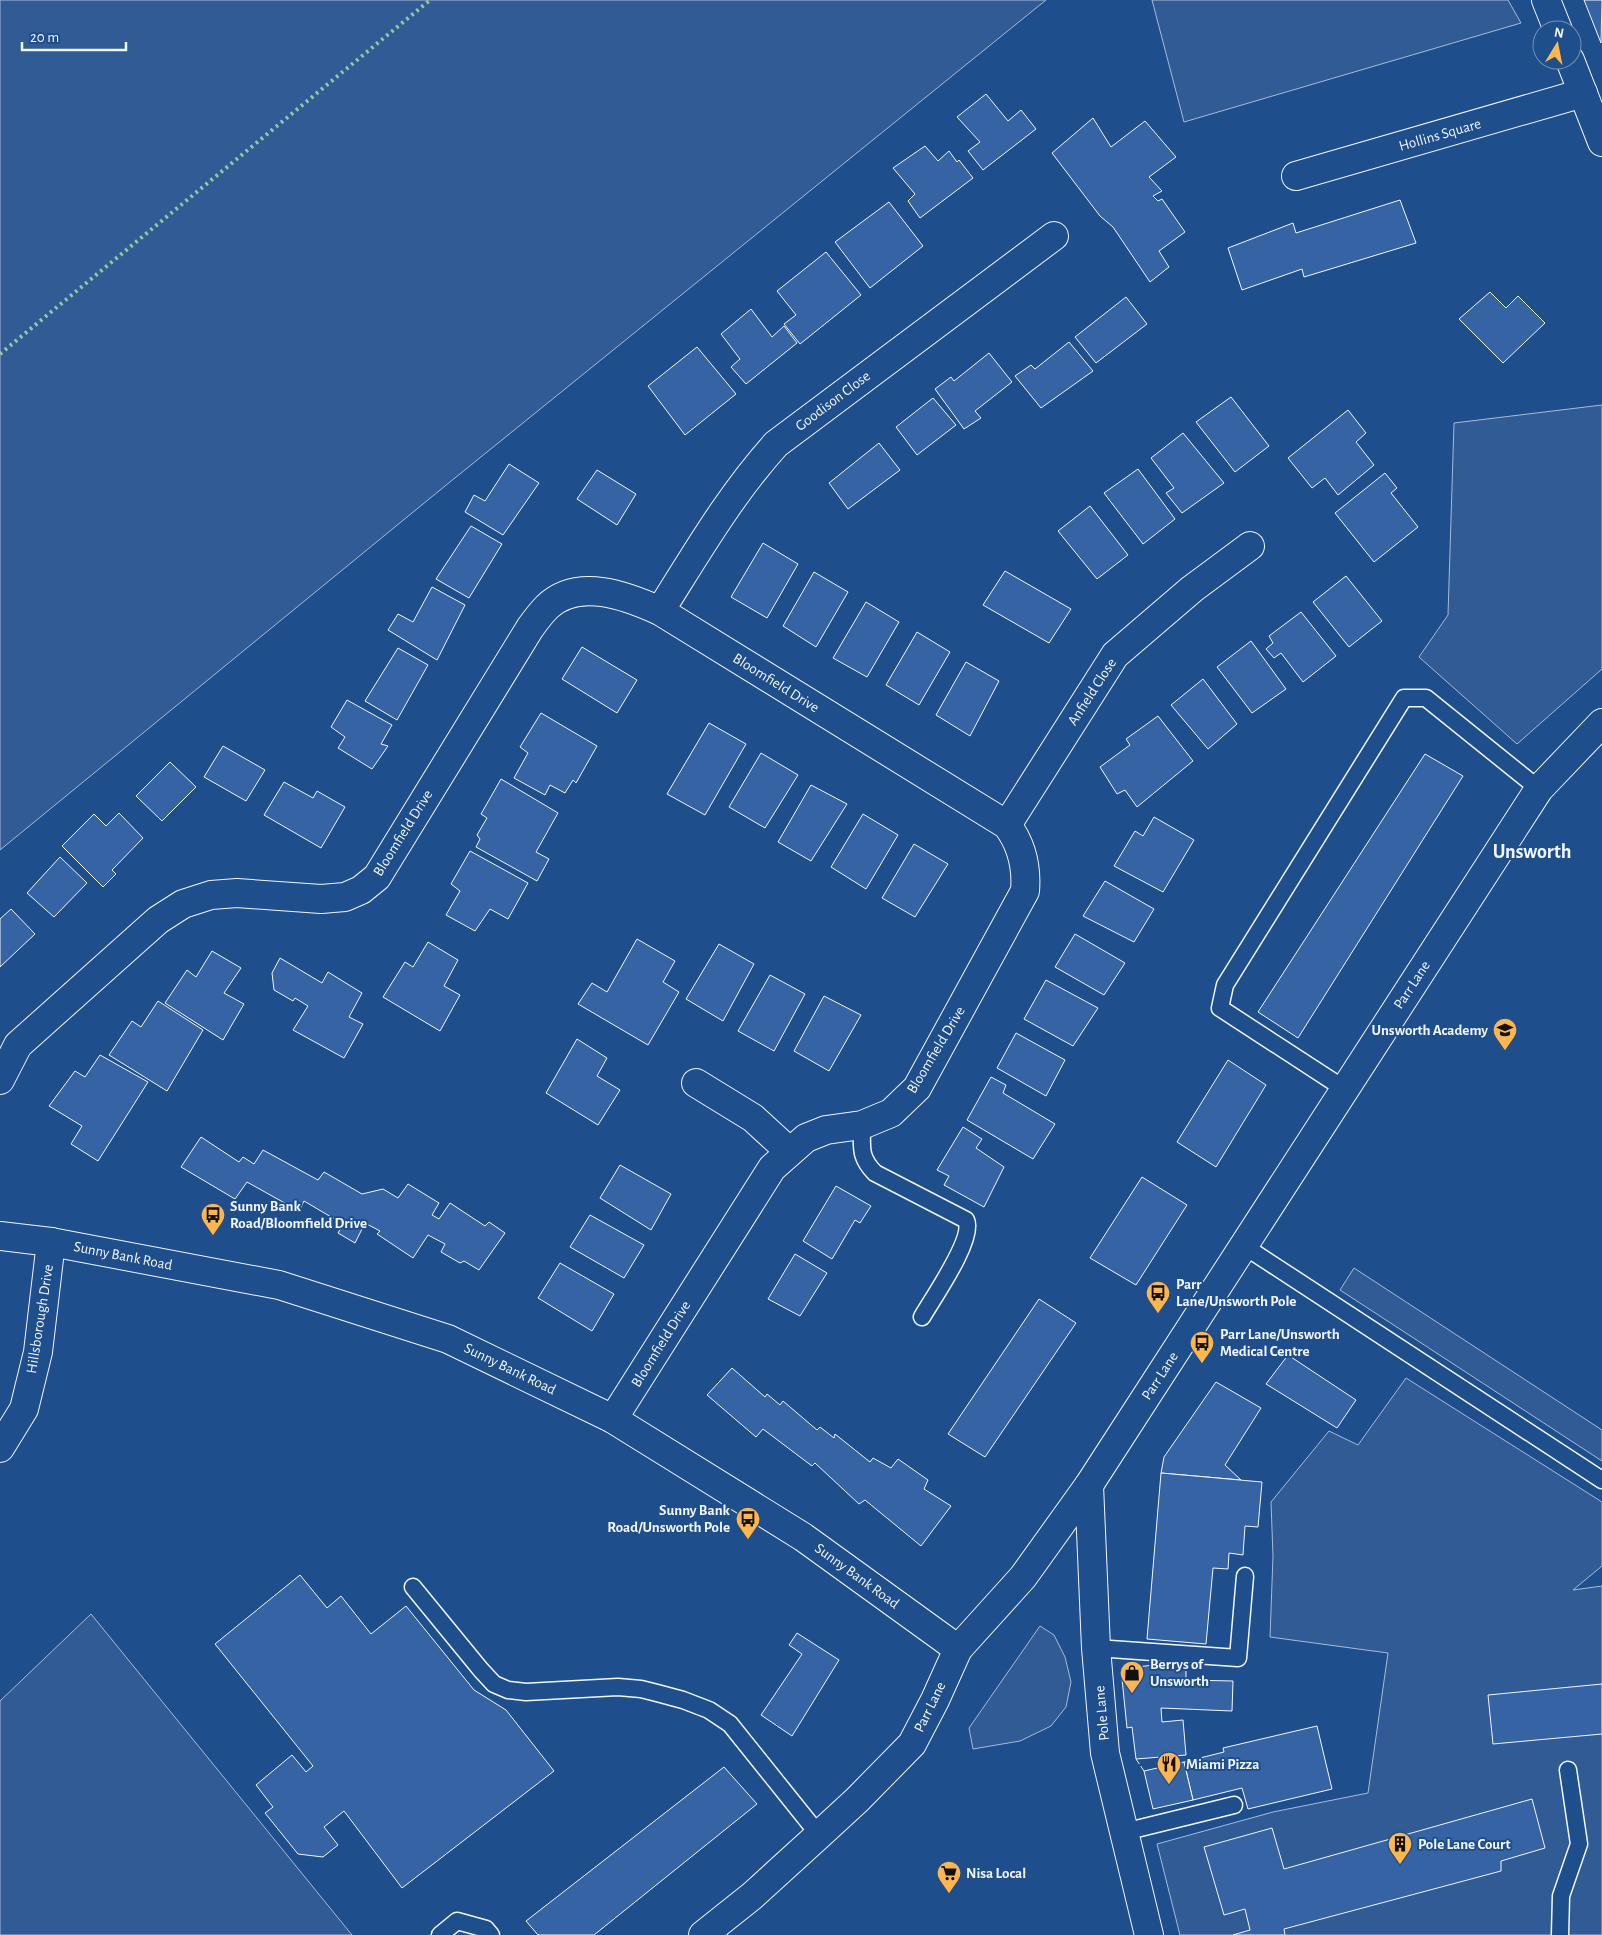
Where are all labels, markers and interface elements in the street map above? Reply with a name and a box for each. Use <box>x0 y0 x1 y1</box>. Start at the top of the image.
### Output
scale bar <box>22 20 126 52</box>
north arrow <box>1532 20 1582 70</box>
text: N <box>1553 25 1565 41</box>
text: 20 m <box>30 30 59 45</box>
street label: Hollins Square <box>1397 116 1483 154</box>
street label: Goodison Close <box>793 368 873 434</box>
street label: Bloomfield Drive <box>730 651 822 716</box>
street label: Anfield Close <box>1065 656 1119 728</box>
street label: Bloomfield Drive <box>371 787 436 879</box>
district label: Unsworth <box>1493 842 1571 862</box>
street label: Parr Lane <box>1391 958 1433 1012</box>
street label: Bloomfield Drive <box>904 1004 968 1096</box>
school or university icon: Unsworth Academy <box>1492 1017 1518 1051</box>
place label: Unsworth Academy <box>1372 1023 1488 1038</box>
place label: Sunny Bank Road/Bloomfield Drive <box>230 1199 367 1231</box>
bus stop icon: Sunny Bank Road/Bloomfield Drive <box>200 1202 226 1236</box>
street label: Sunny Bank Road <box>72 1239 174 1273</box>
street label: Hillsborough Drive <box>24 1263 56 1375</box>
place label: Parr Lane/Unsworth Pole <box>1176 1277 1296 1309</box>
bus stop icon: Parr Lane/Unsworth Pole <box>1145 1280 1171 1314</box>
street label: Bloomfield Drive <box>629 1298 694 1390</box>
place label: Parr Lane/Unsworth Medical Centre <box>1220 1327 1340 1359</box>
bus stop icon: Parr Lane/Unsworth Medical Centre <box>1189 1330 1215 1364</box>
street label: Sunny Bank Road <box>462 1340 559 1398</box>
street label: Parr Lane <box>1139 1349 1181 1403</box>
place label: Sunny Bank Road/Unsworth Pole <box>607 1503 731 1535</box>
bus stop icon: Sunny Bank Road/Unsworth Pole <box>735 1506 761 1540</box>
street label: Sunny Bank Road <box>812 1540 902 1612</box>
place label: Berrys of Unsworth <box>1150 1657 1209 1689</box>
shop icon: Berrys of Unsworth <box>1119 1660 1145 1694</box>
street label: Parr Lane <box>911 1679 949 1735</box>
street label: Pole Lane <box>1092 1685 1112 1741</box>
restaurant icon: Miami Pizza <box>1156 1751 1182 1785</box>
place label: Miami Pizza <box>1186 1757 1259 1772</box>
building icon: Pole Lane Court <box>1387 1831 1413 1865</box>
place label: Pole Lane Court <box>1418 1837 1510 1852</box>
supermarket icon: Nisa Local <box>936 1860 962 1894</box>
place label: Nisa Local <box>966 1866 1026 1881</box>

